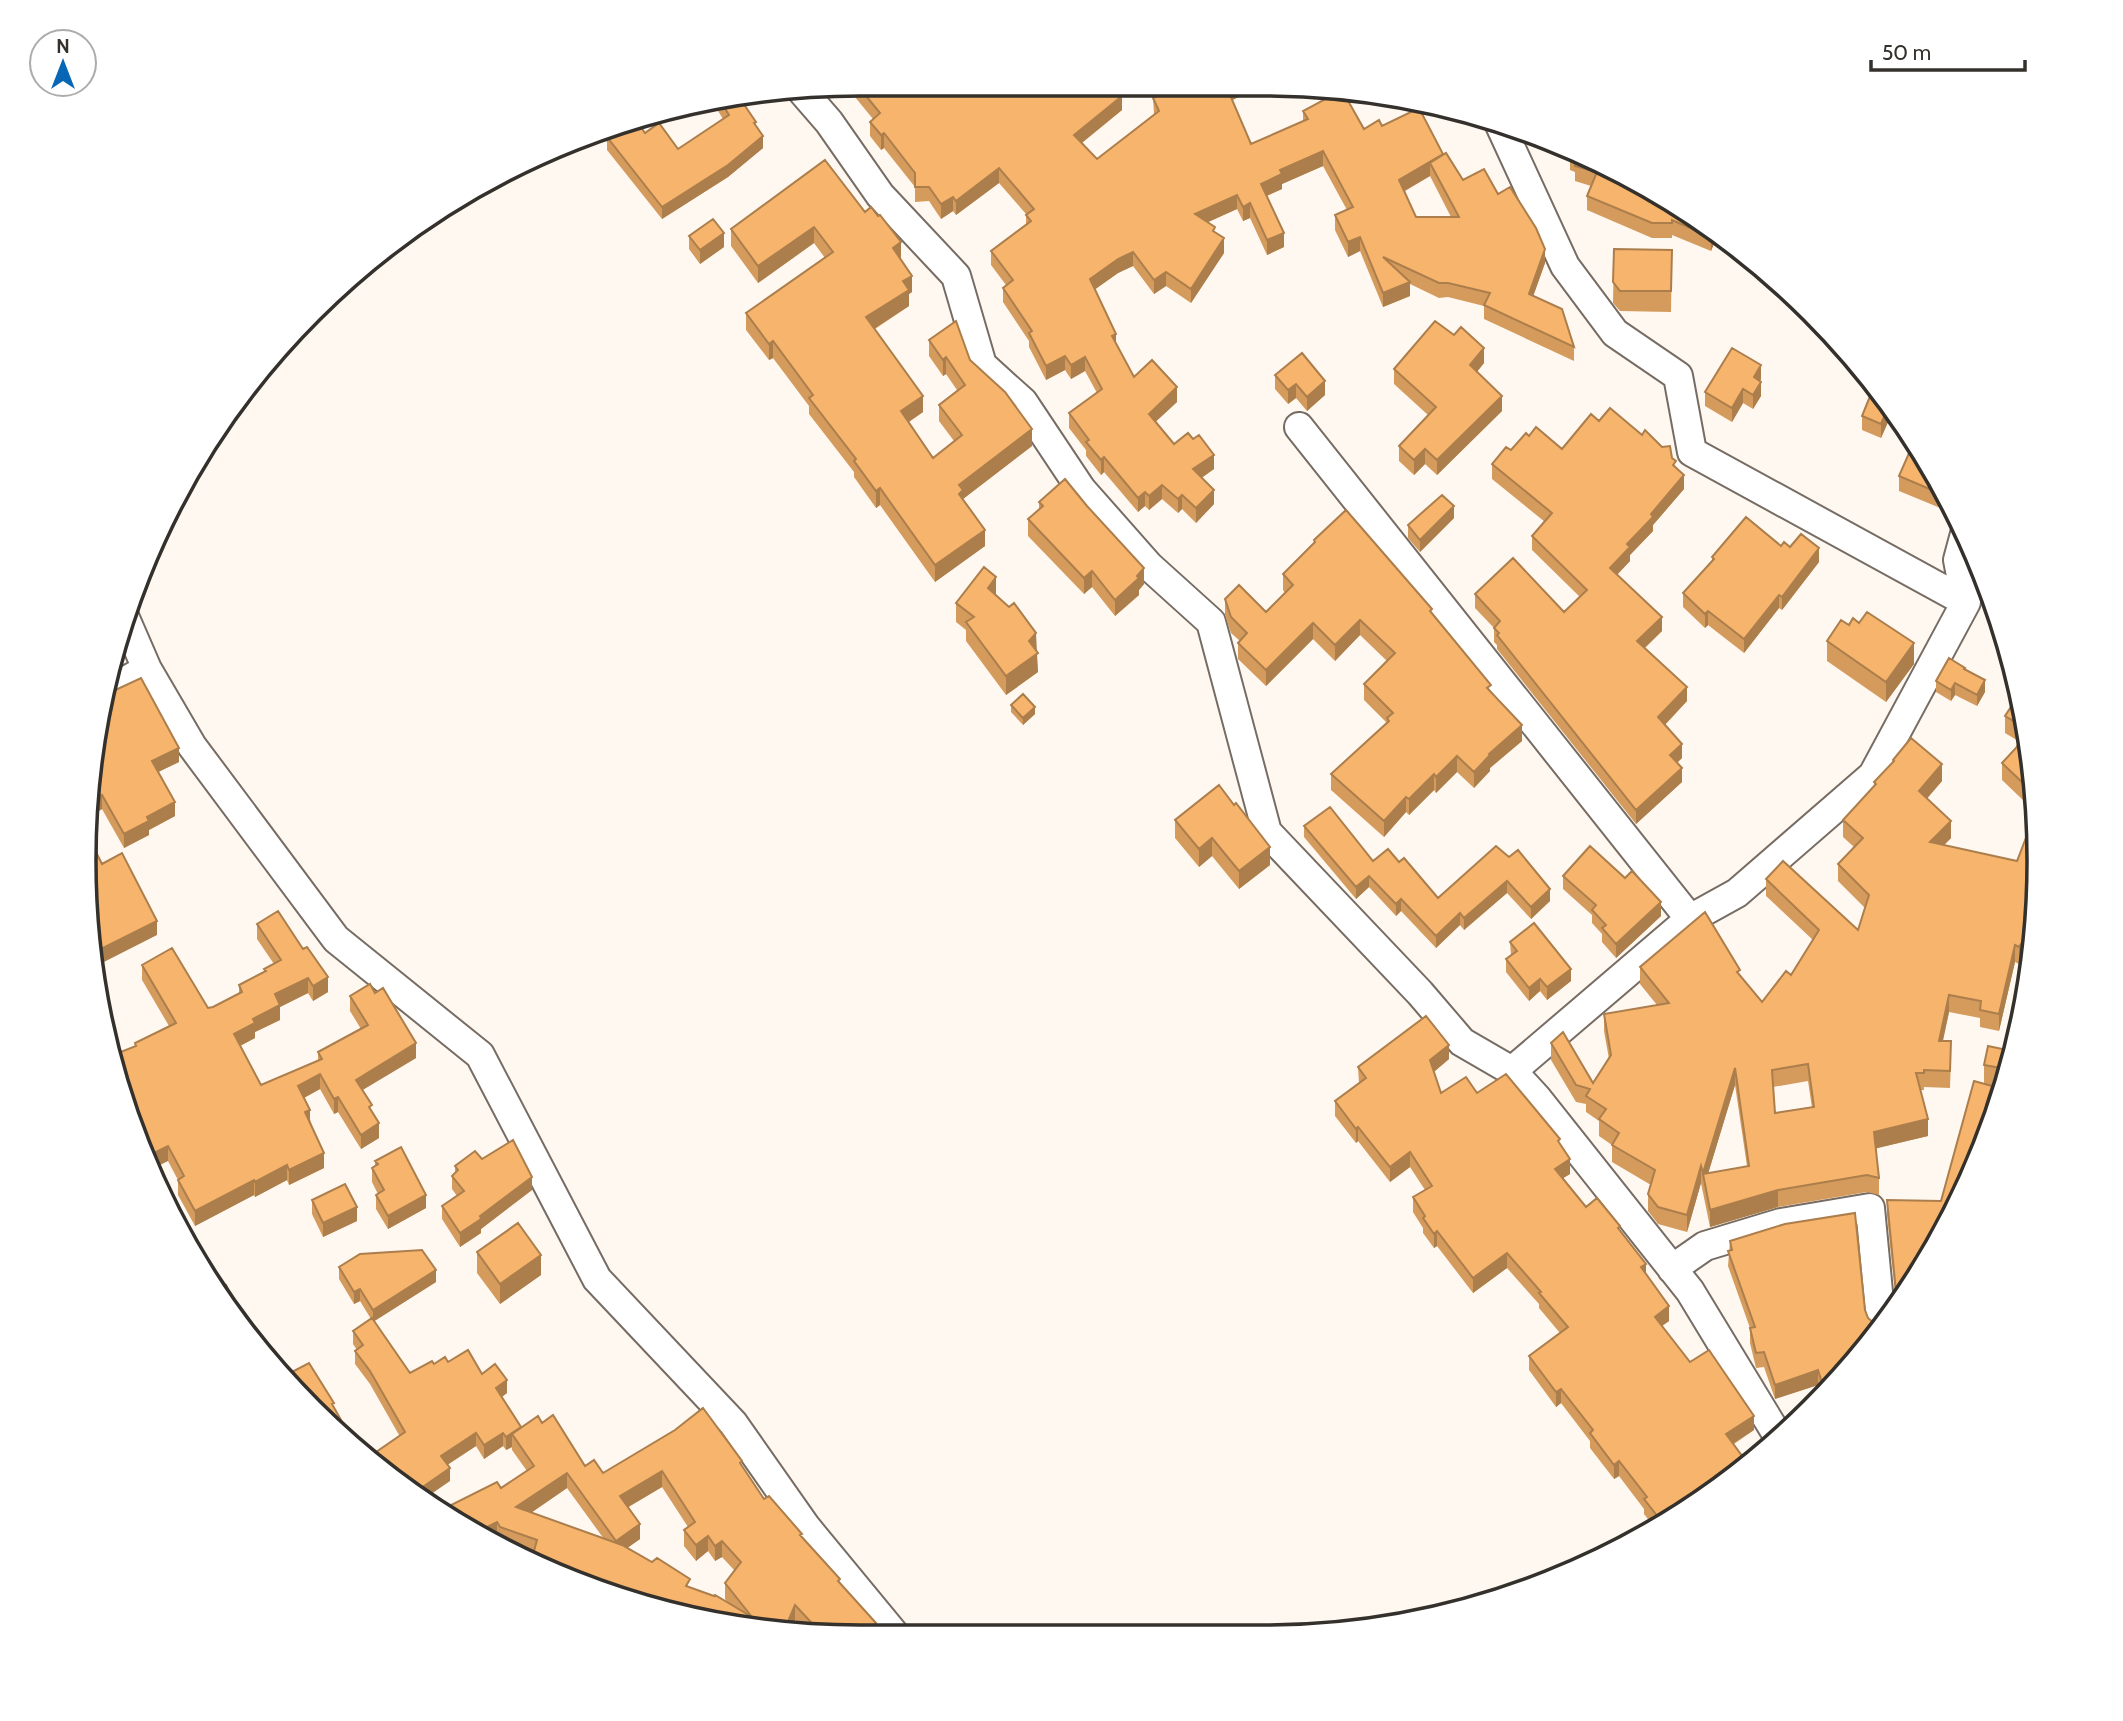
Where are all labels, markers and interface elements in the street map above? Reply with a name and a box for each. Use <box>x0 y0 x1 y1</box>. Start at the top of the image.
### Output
north arrow <box>28 28 98 98</box>
scale bar <box>1871 28 2025 72</box>
text: N <box>56 35 70 58</box>
text: 50 m <box>1882 40 1931 65</box>

